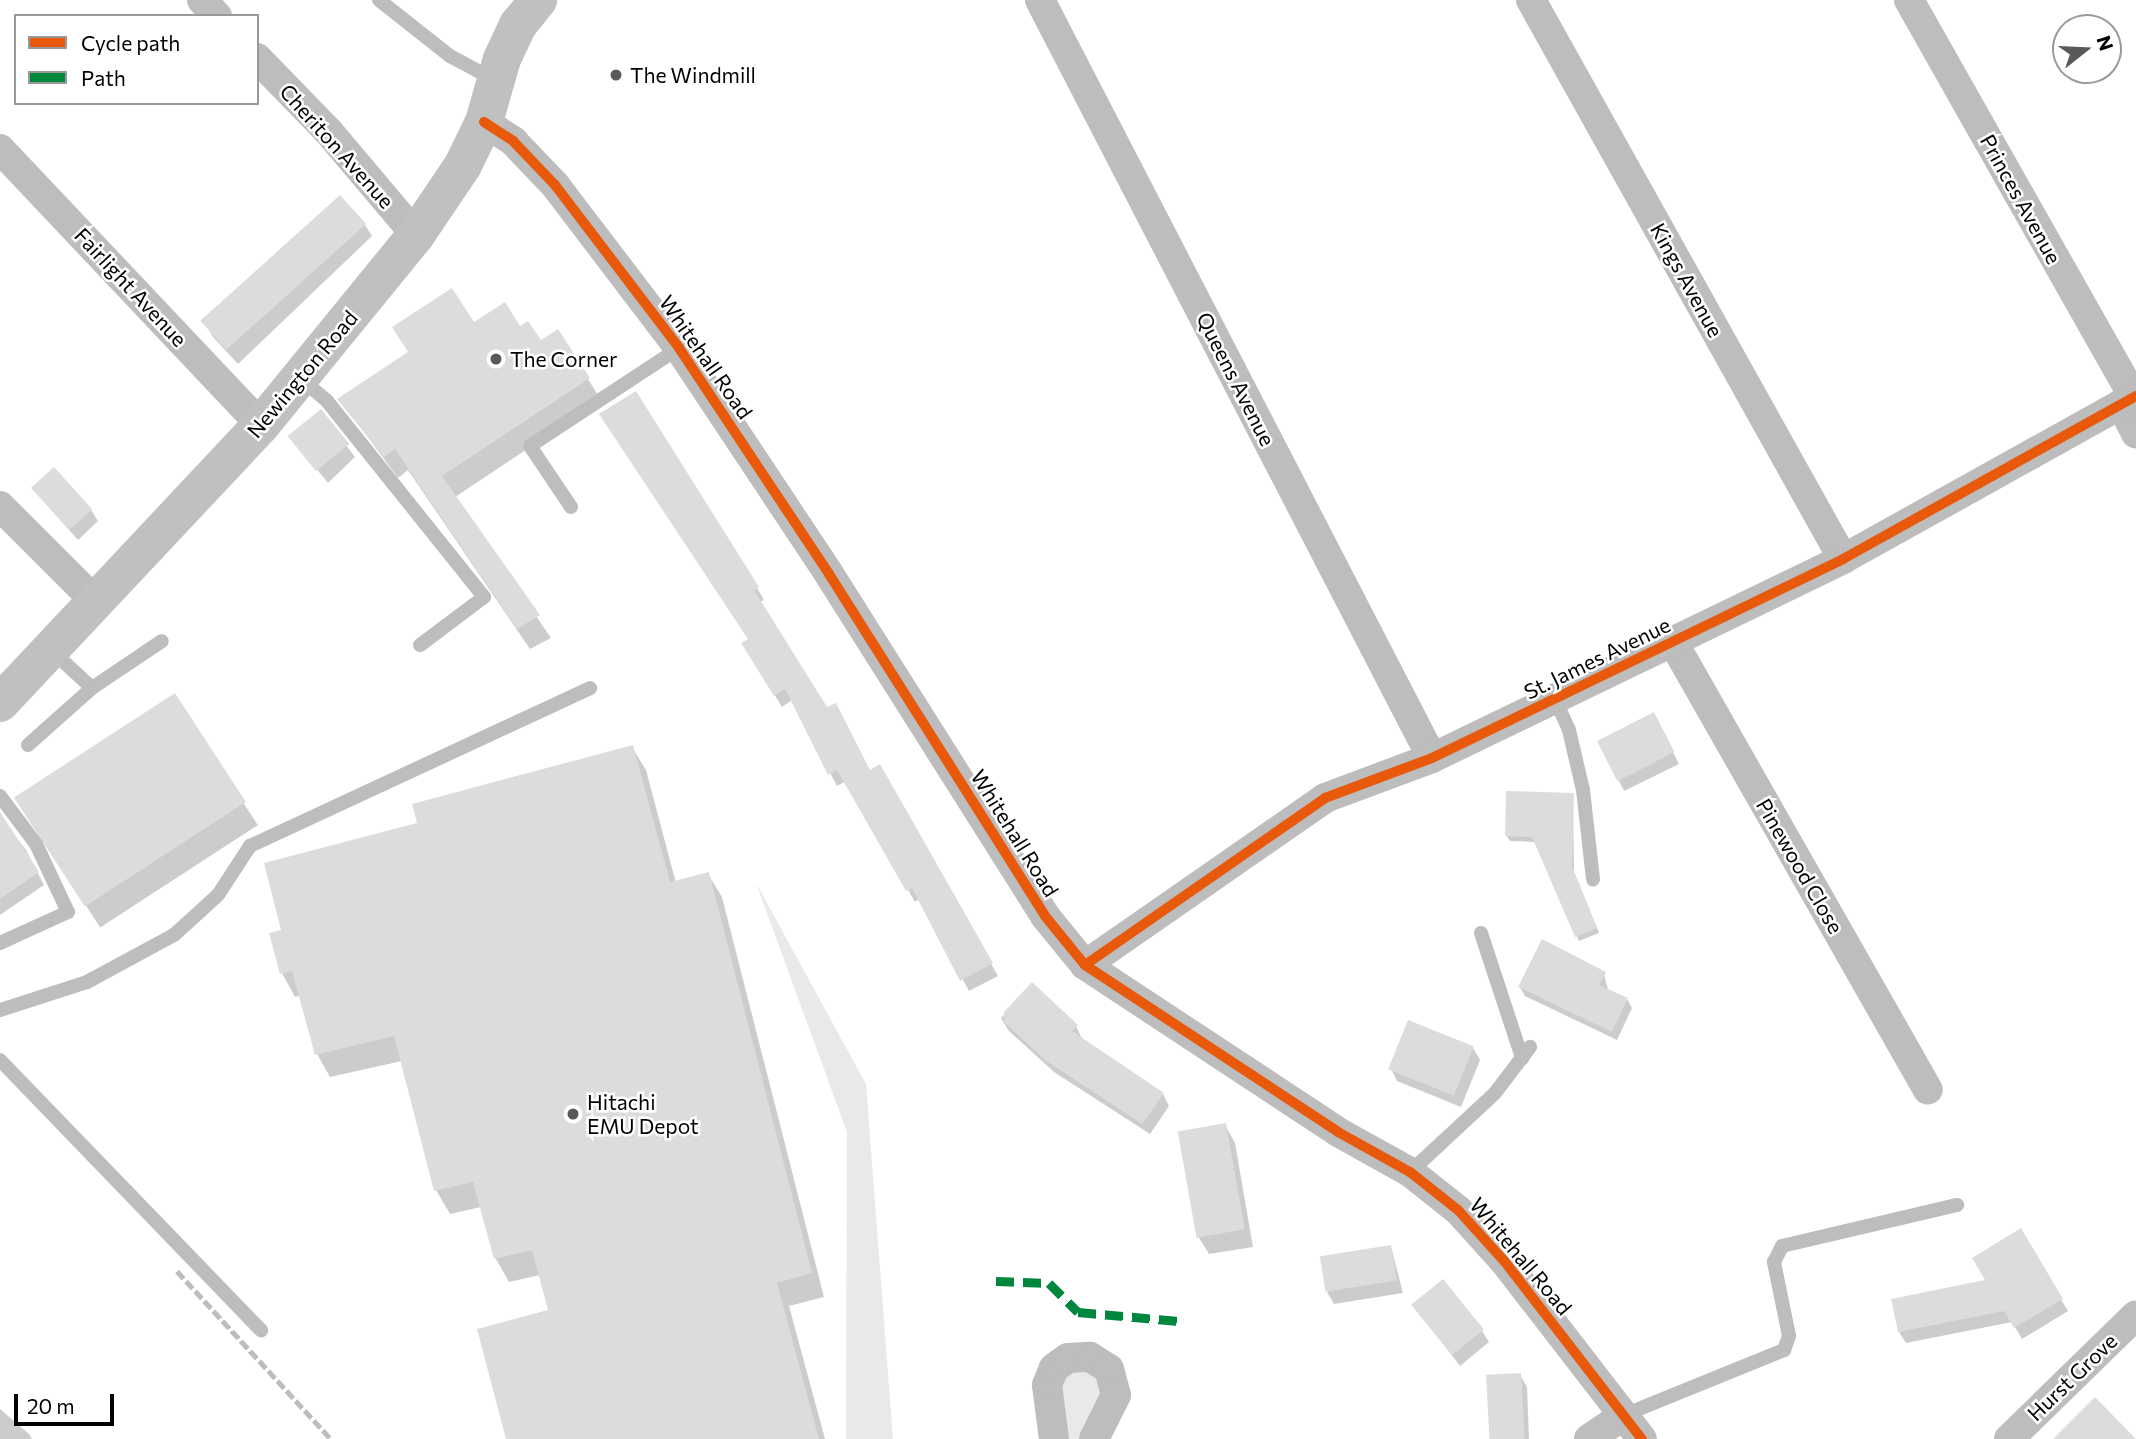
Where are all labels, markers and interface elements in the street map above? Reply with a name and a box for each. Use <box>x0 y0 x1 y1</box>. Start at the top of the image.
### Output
legend <box>14 14 259 105</box>
north arrow <box>2052 14 2122 84</box>
text: Cycle path <box>81 30 180 55</box>
text: N <box>2092 33 2119 53</box>
place label: The Windmill <box>630 62 756 88</box>
text: Path <box>81 65 126 90</box>
marker: The Windmill <box>608 67 624 83</box>
street label: Cheriton Avenue <box>275 79 399 213</box>
street label: Princes Avenue <box>1975 130 2067 268</box>
street label: Kings Avenue <box>1645 219 1729 341</box>
street label: Fairlight Avenue <box>70 222 192 352</box>
street label: Whitehall Road <box>654 290 758 424</box>
street label: Newington Road <box>241 305 363 443</box>
street label: Queens Avenue <box>1191 308 1281 450</box>
place label: The Corner <box>510 346 617 372</box>
marker: The Corner <box>488 351 504 367</box>
street label: St. James Avenue <box>1520 612 1674 704</box>
street label: Whitehall Road <box>966 765 1064 901</box>
street label: Pinewood Close <box>1751 794 1849 938</box>
place label: Hitachi EMU Depot <box>587 1089 699 1139</box>
marker: Hitachi EMU Depot <box>565 1106 581 1122</box>
street label: Whitehall Road <box>1465 1192 1577 1320</box>
street label: Hurst Grove <box>2022 1328 2122 1426</box>
scale bar <box>18 1380 117 1424</box>
text: 20 m <box>27 1393 75 1418</box>

